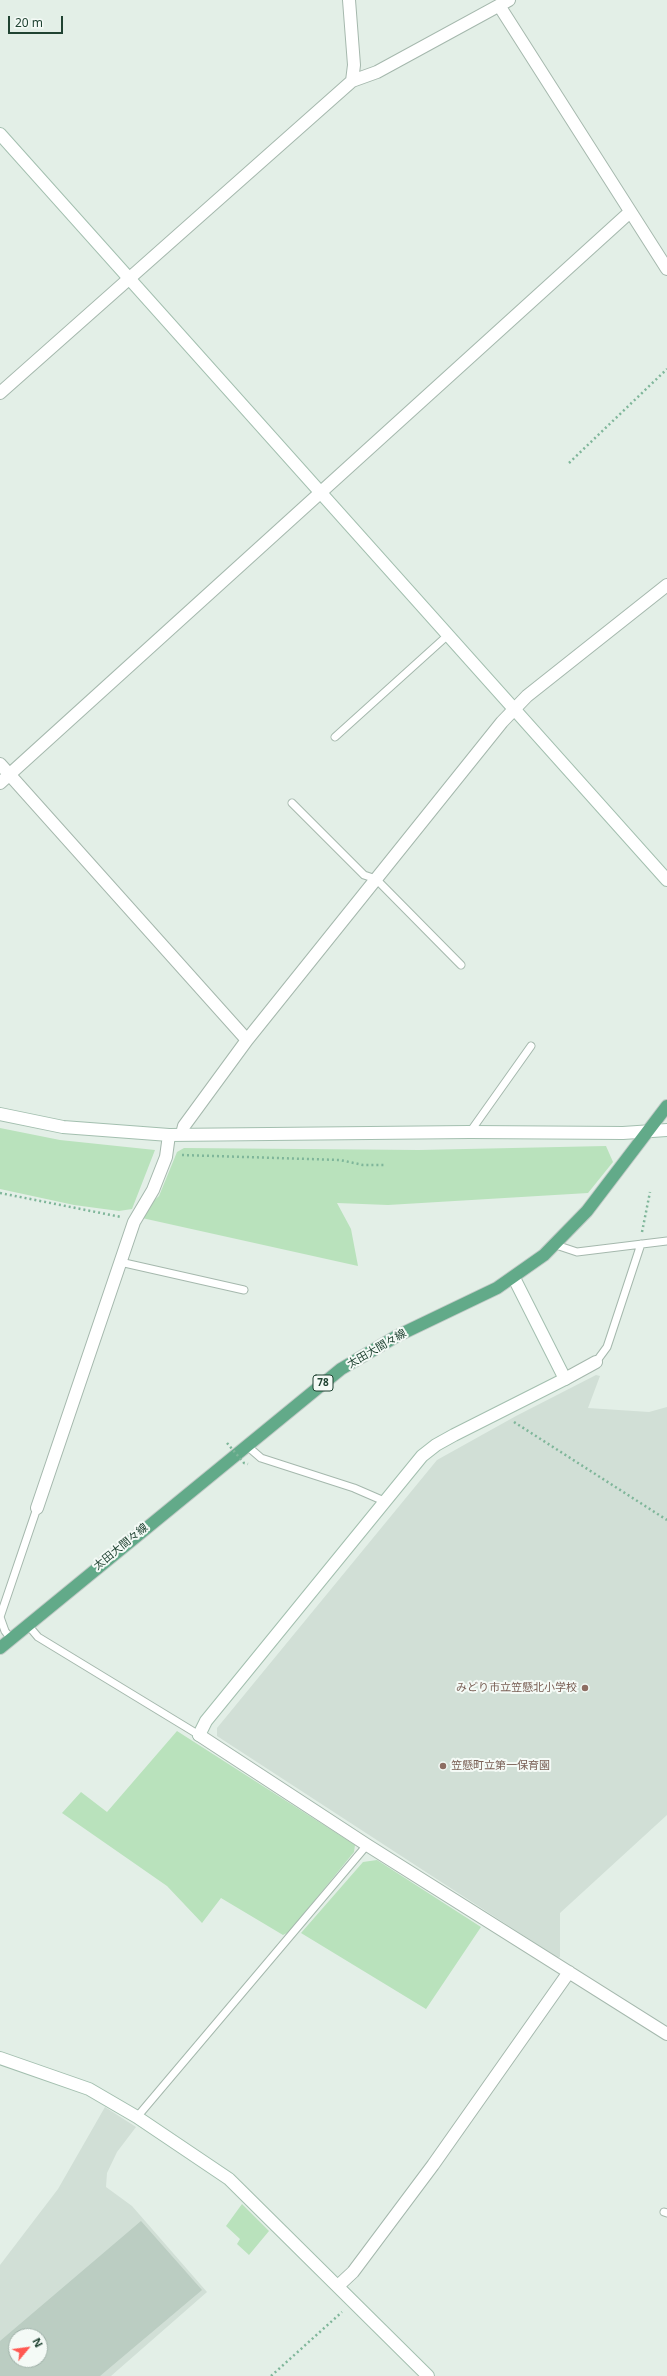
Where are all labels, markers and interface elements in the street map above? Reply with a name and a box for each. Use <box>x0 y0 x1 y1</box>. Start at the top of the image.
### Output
scale bar <box>10 8 65 34</box>
text: 20 m <box>15 14 43 31</box>
street label: 太田大間々線 <box>345 1327 409 1371</box>
road number: 78 <box>313 1375 333 1391</box>
street label: 太田大間々線 <box>91 1521 151 1573</box>
place label: みどり市立笠懸北小学校 <box>456 1681 577 1695</box>
marker: みどり市立笠懸北小学校 <box>580 1683 590 1693</box>
place label: 笠懸町立第一保育園 <box>451 1759 550 1773</box>
marker: 笠懸町立第一保育園 <box>438 1761 448 1771</box>
north arrow <box>8 2328 48 2368</box>
text: N <box>29 2335 47 2350</box>

